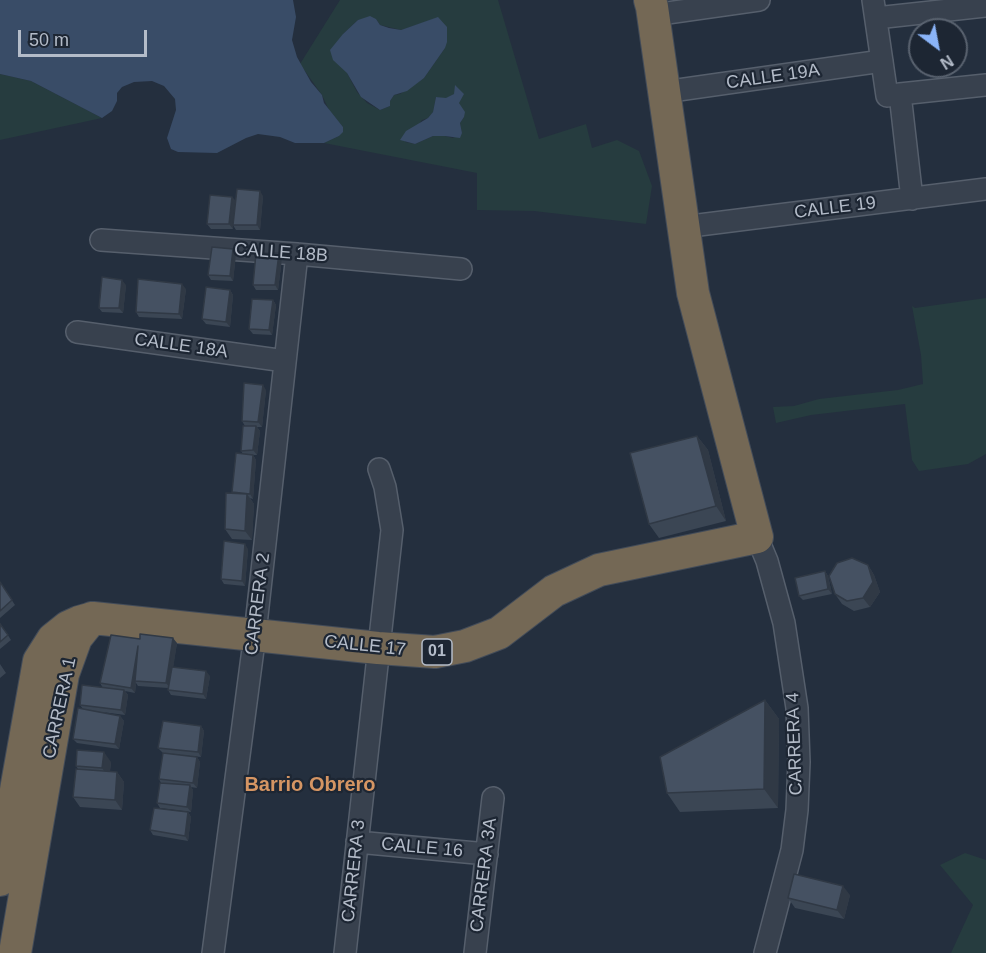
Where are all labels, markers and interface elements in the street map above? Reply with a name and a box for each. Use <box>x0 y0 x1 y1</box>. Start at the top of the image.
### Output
scale bar <box>21 18 150 56</box>
north arrow <box>908 18 968 78</box>
text: 50 m <box>29 30 69 50</box>
text: N <box>937 52 956 72</box>
street label: CALLE 19A <box>725 60 821 94</box>
street label: CALLE 19 <box>793 192 877 224</box>
street label: CALLE 18B <box>233 239 329 267</box>
street label: CALLE 18A <box>133 329 229 363</box>
street label: CARRERA 2 <box>241 552 275 656</box>
street label: CALLE 17 <box>323 631 407 661</box>
road number: 01 <box>422 639 452 665</box>
street label: CARRERA 1 <box>39 655 81 761</box>
street label: CARRERA 4 <box>782 692 808 796</box>
district label: Barrio Obrero <box>244 773 376 797</box>
street label: CARRERA 3A <box>466 817 502 933</box>
street label: CARRERA 3 <box>338 819 370 923</box>
street label: CALLE 16 <box>380 834 464 862</box>

